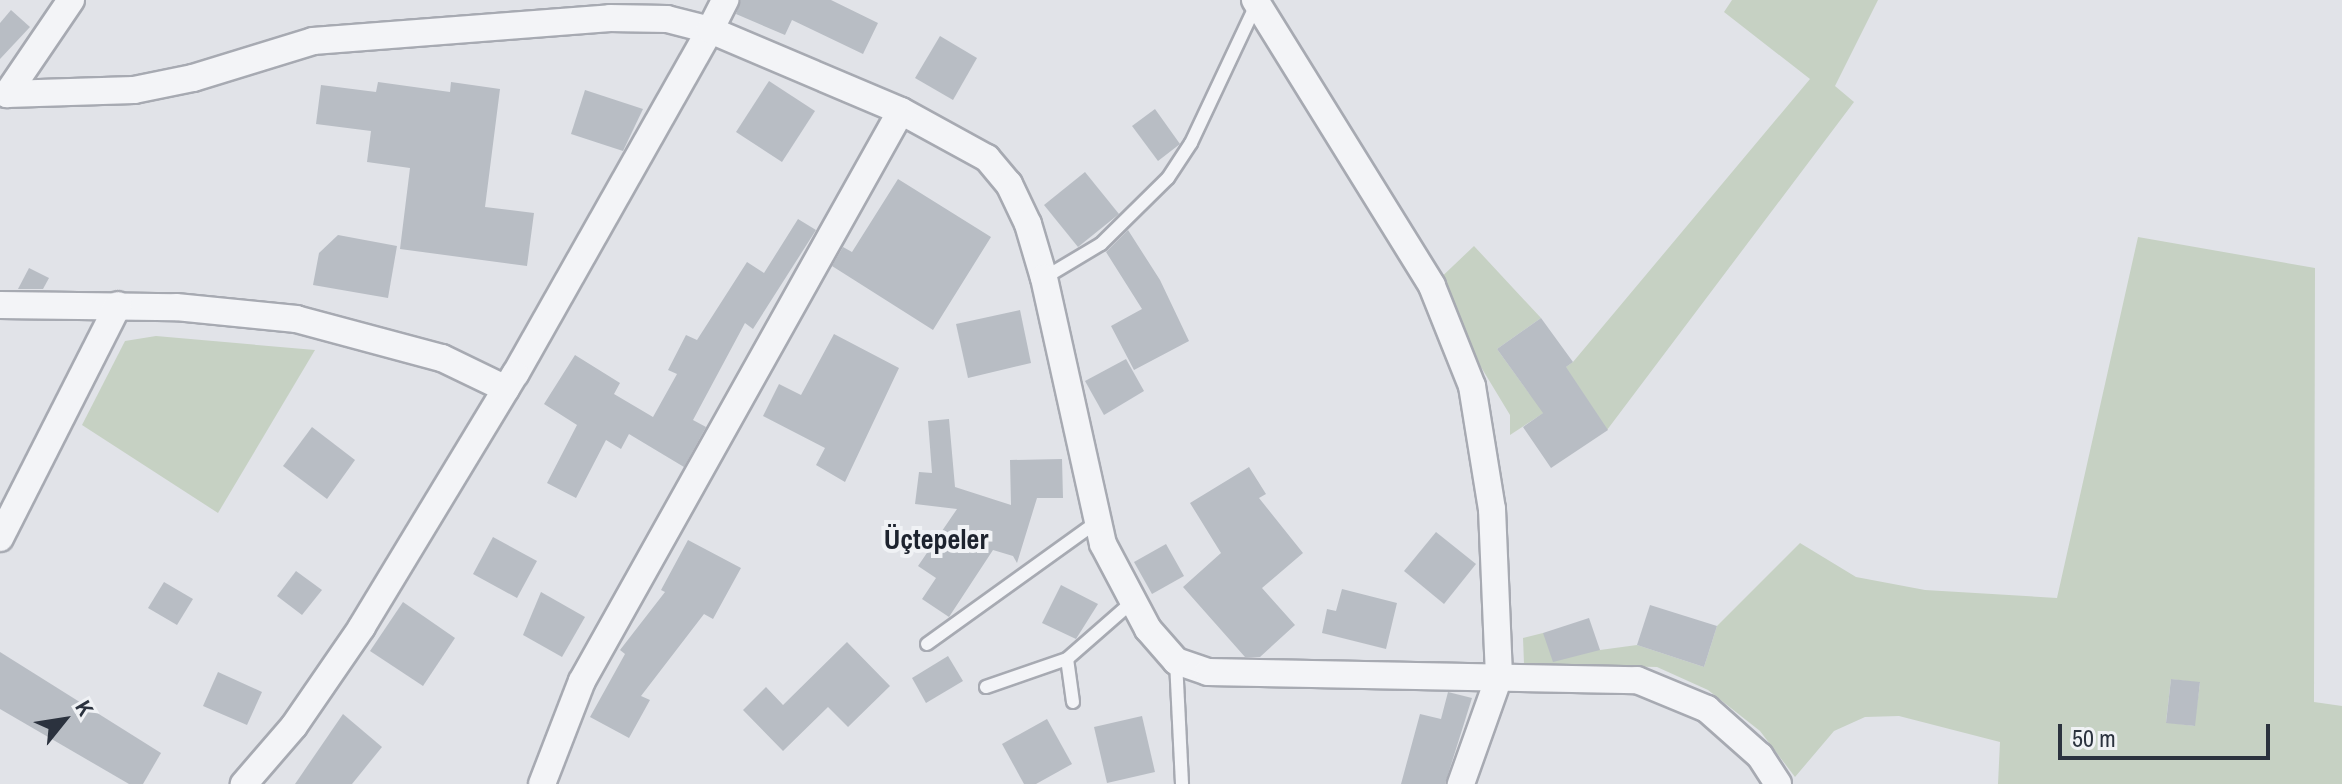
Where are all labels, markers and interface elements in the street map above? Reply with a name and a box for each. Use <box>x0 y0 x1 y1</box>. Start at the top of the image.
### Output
district label: Üçtepeler <box>884 522 988 556</box>
north arrow <box>24 680 104 760</box>
text: K <box>69 695 101 721</box>
scale bar <box>2062 708 2274 758</box>
text: 50 m <box>2072 722 2116 754</box>

